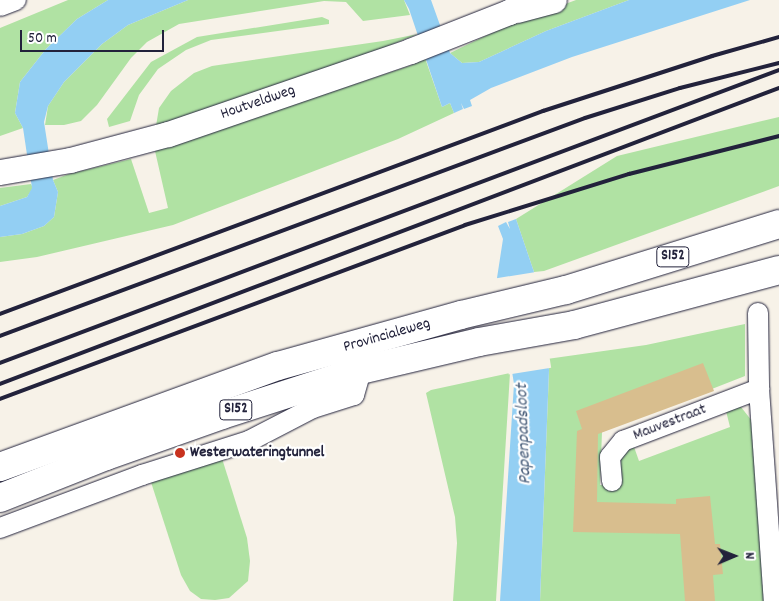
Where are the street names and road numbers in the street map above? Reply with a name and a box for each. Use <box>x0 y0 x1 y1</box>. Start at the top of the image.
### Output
street label: Houtveldweg <box>218 81 298 125</box>
road number: S152 <box>656 244 690 270</box>
street label: Provincialeweg <box>341 314 433 358</box>
road number: S152 <box>218 398 254 422</box>
street label: Mauvestraat <box>631 400 709 446</box>

